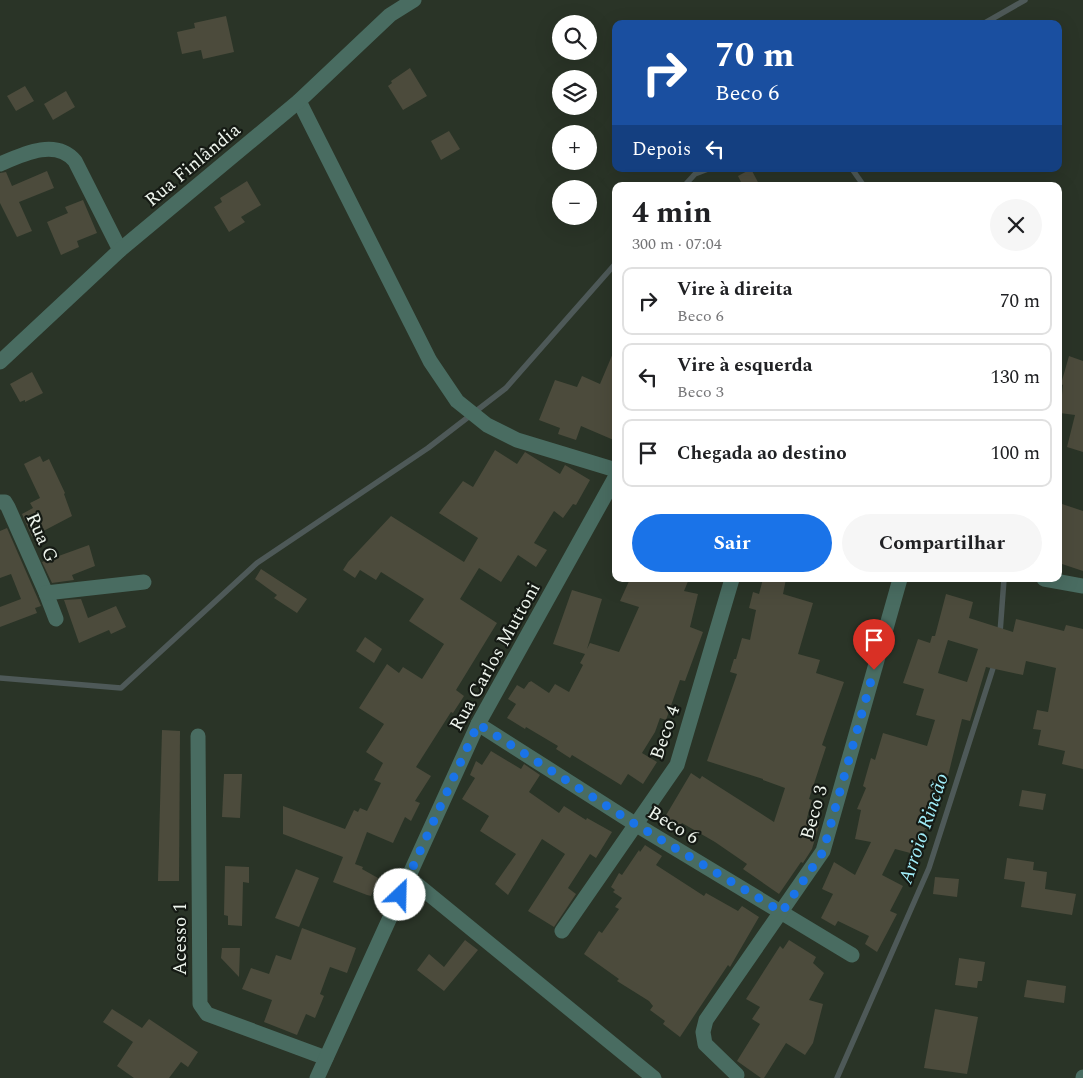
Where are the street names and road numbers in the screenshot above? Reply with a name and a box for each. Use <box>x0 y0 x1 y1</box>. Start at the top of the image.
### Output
street label: Rua Finlândia <box>139 116 248 214</box>
street label: Rua G <box>18 508 65 567</box>
street label: Rua Carlos Muttoni <box>442 577 548 736</box>
street label: Beco 4 <box>643 701 688 763</box>
street label: Beco 3 <box>793 781 836 843</box>
street label: Beco 6 <box>642 799 704 852</box>
street label: Acesso 1 <box>166 903 195 975</box>

